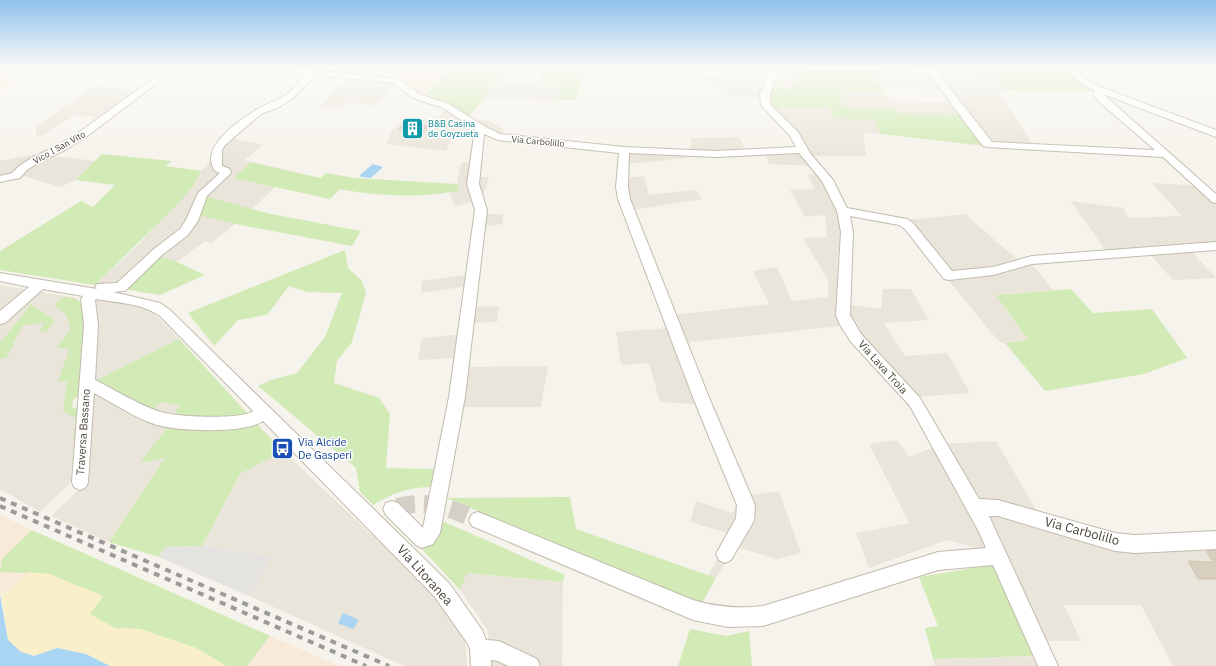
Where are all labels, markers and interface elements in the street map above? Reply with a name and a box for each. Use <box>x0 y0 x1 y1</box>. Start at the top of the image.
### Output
building icon: B&B Casina de Goyzueta <box>400 115 426 141</box>
place label: B&B Casina de Goyzueta <box>428 118 478 139</box>
street label: Vico I San Vito <box>31 128 87 166</box>
street label: Via Carbolillo <box>511 133 565 149</box>
street label: Via Lava Troia <box>855 337 911 397</box>
street label: Traversa Bassano <box>73 388 93 476</box>
bus stop icon: Via Alcide De Gasperi <box>270 435 296 461</box>
place label: Via Alcide De Gasperi <box>298 435 352 462</box>
street label: Via Carbolillo <box>1043 513 1121 549</box>
street label: Via Litoranea <box>393 541 457 609</box>

